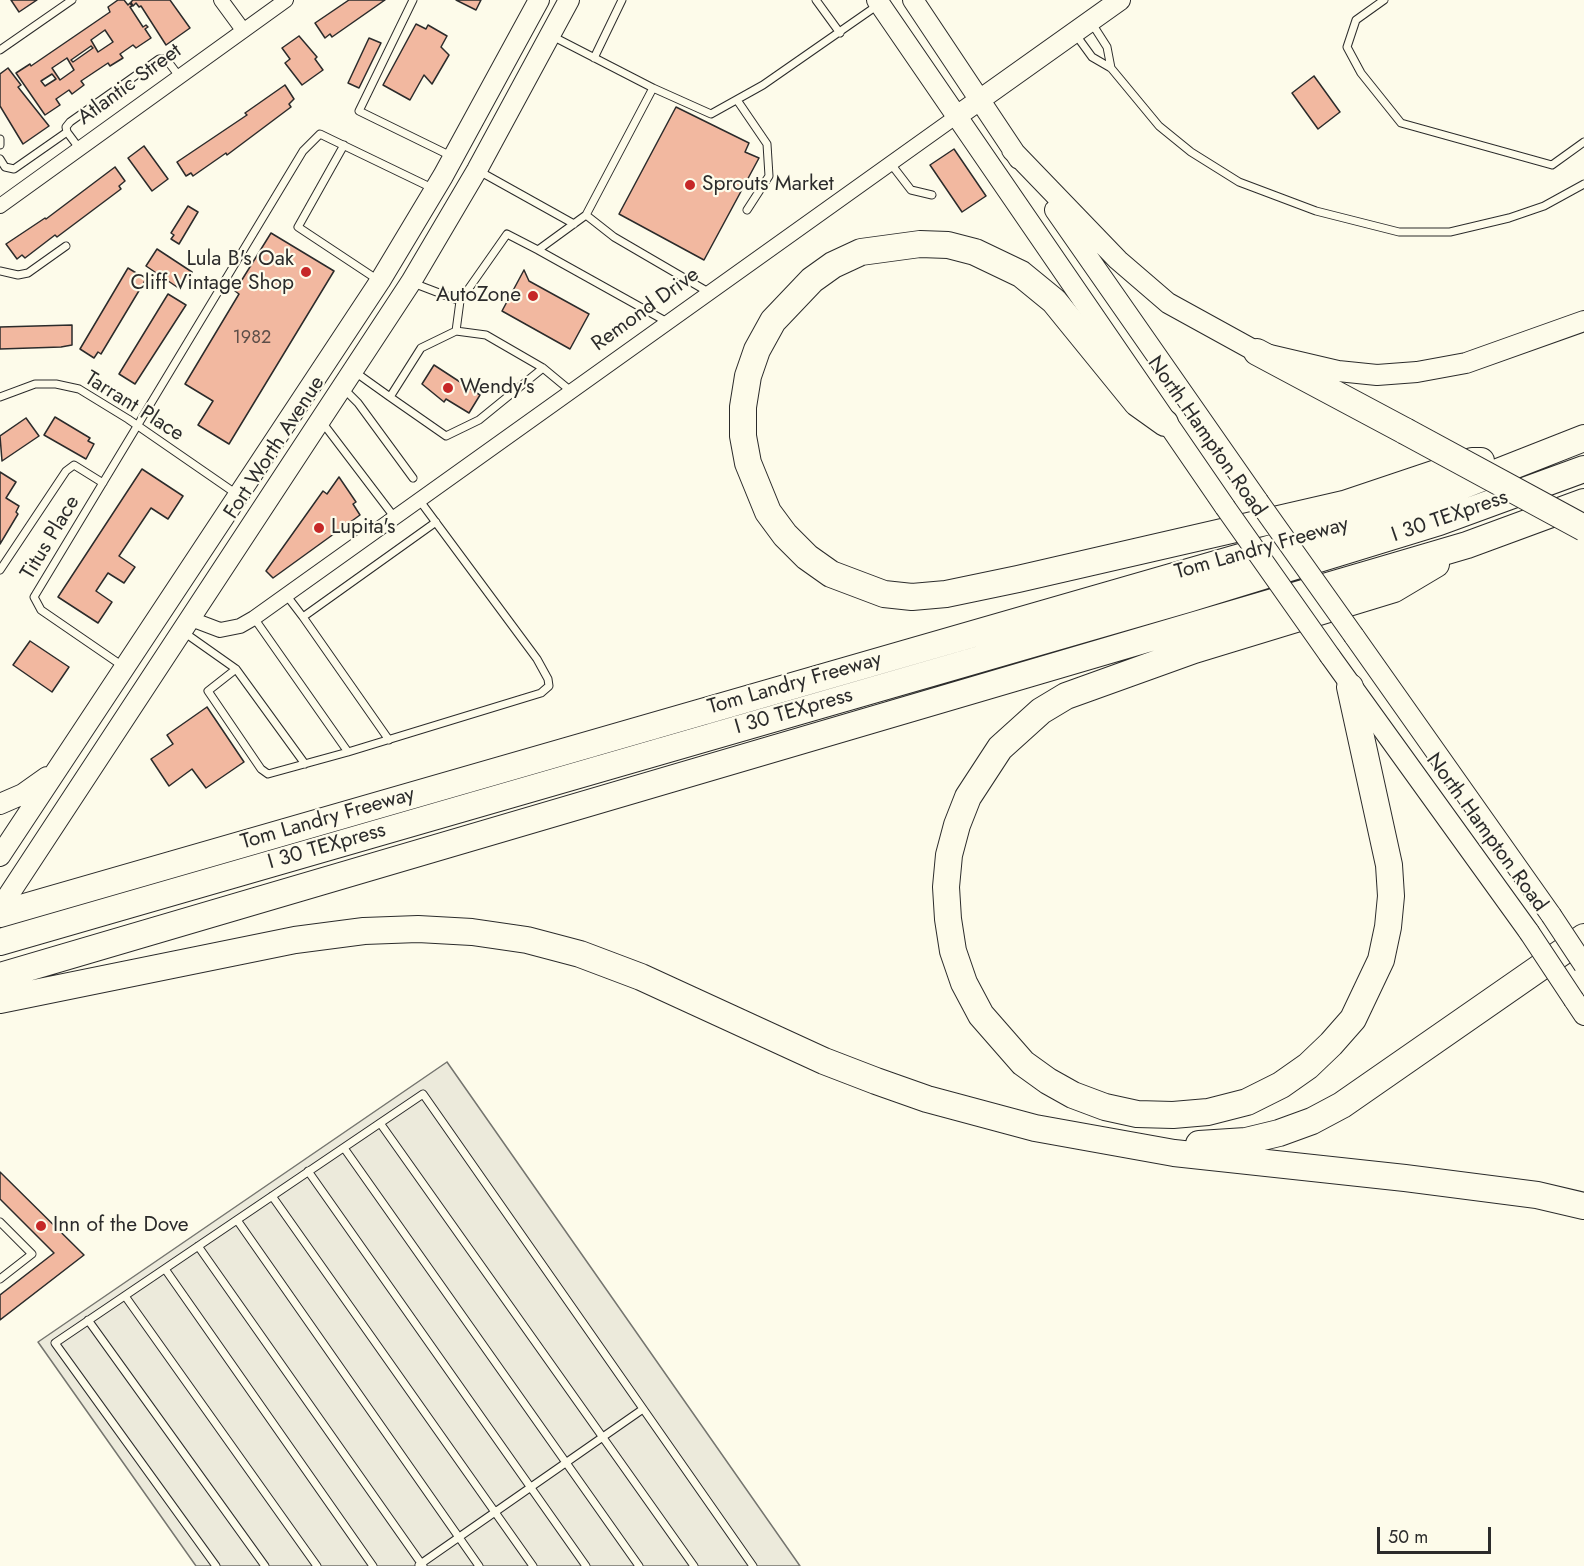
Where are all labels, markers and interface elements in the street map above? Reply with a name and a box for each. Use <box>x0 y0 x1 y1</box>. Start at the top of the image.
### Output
street label: Atlantic Street <box>73 39 187 131</box>
place label: Sprouts Market <box>702 172 834 198</box>
marker: Sprouts Market <box>683 178 697 192</box>
place label: Lula B's Oak Cliff Vintage Shop <box>130 247 294 297</box>
street label: Remond Drive <box>587 263 705 357</box>
marker: Lula B's Oak Cliff Vintage Shop <box>299 265 313 279</box>
place label: AutoZone <box>436 283 521 309</box>
marker: AutoZone <box>526 289 540 303</box>
house number: 1982 <box>233 328 271 350</box>
street label: North Hampton Road <box>1141 352 1271 522</box>
street label: Tarrant Place <box>80 367 188 447</box>
street label: Fort Worth Avenue <box>219 372 331 524</box>
place label: Wendy's <box>460 375 535 401</box>
marker: Wendy's <box>441 381 455 395</box>
street label: I 30 TEXpress <box>1389 485 1511 549</box>
street label: Titus Place <box>16 492 86 584</box>
street label: Tom Landry Freeway <box>1172 512 1352 586</box>
place label: Lupita's <box>331 515 395 541</box>
marker: Lupita's <box>312 521 326 535</box>
street label: Tom Landry Freeway <box>705 647 885 721</box>
street label: I 30 TEXpress <box>732 683 856 741</box>
street label: North Hampton Road <box>1420 749 1552 917</box>
street label: Tom Landry Freeway <box>238 782 418 856</box>
street label: I 30 TEXpress <box>265 818 389 876</box>
place label: Inn of the Dove <box>53 1213 189 1239</box>
marker: Inn of the Dove <box>34 1219 48 1233</box>
scale bar <box>1380 1515 1494 1553</box>
text: 50 m <box>1388 1524 1428 1550</box>

